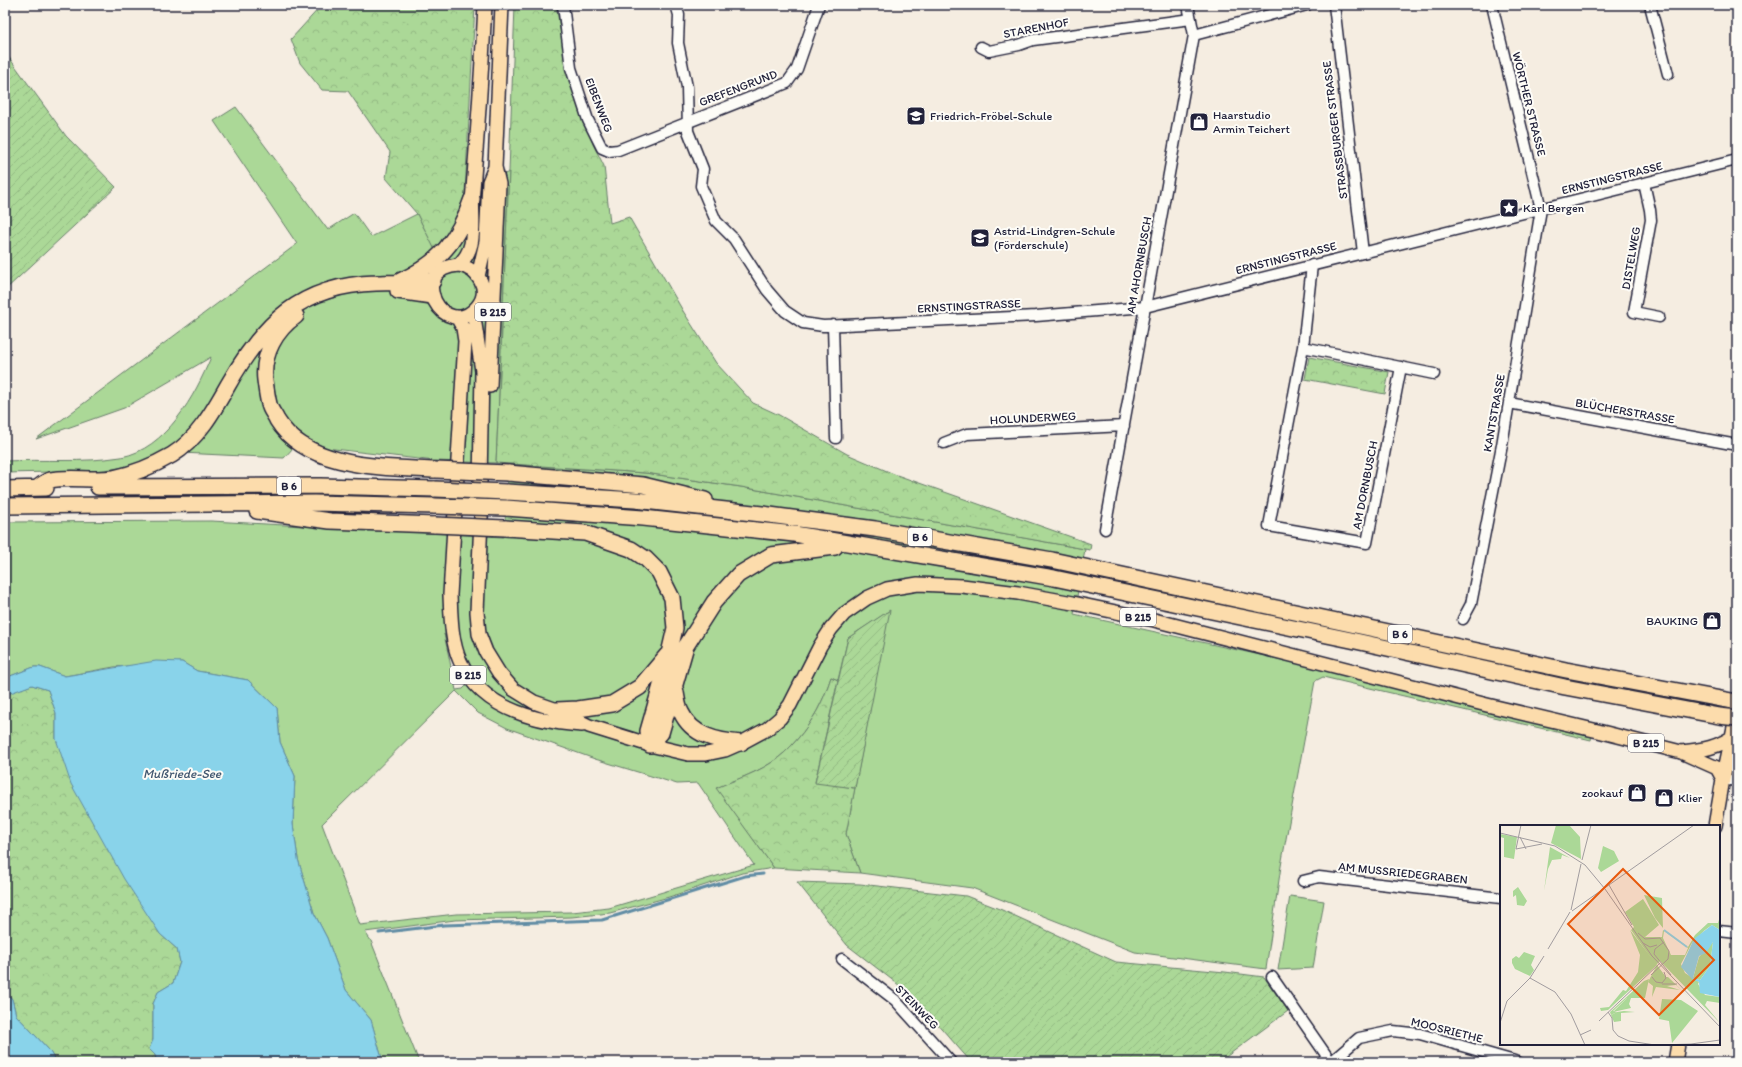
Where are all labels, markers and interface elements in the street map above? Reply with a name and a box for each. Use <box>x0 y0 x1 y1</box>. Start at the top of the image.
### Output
street label: STARENHOF <box>1002 15 1071 41</box>
street label: WÖRTHER STRASSE <box>1509 50 1549 158</box>
street label: STRASSBURGER STRASSE <box>1320 60 1350 200</box>
street label: GREFENGRUND <box>697 67 779 109</box>
street label: EIBENWEG <box>582 76 616 134</box>
school or university icon: Friedrich-Fröbel-Schule <box>905 105 927 127</box>
place label: Haarstudio Armin Teichert <box>1213 108 1290 136</box>
place label: Friedrich-Fröbel-Schule <box>930 109 1052 123</box>
shop icon: Haarstudio Armin Teichert <box>1188 111 1210 133</box>
street label: ERNSTINGSTRASSE <box>1560 159 1664 197</box>
place icon: Karl Bergen <box>1498 197 1520 219</box>
place label: Karl Bergen <box>1523 201 1585 215</box>
street label: AM AHORNBUSCH <box>1124 215 1154 315</box>
place label: Astrid-Lindgren-Schule (Förderschule) <box>994 224 1115 252</box>
street label: DISTELWEG <box>1619 225 1643 291</box>
school or university icon: Astrid-Lindgren-Schule (Förderschule) <box>969 227 991 249</box>
street label: ERNSTINGSTRASSE <box>1234 239 1338 277</box>
street label: ERNSTINGSTRASSE <box>917 296 1021 316</box>
road number: B 215 <box>475 303 511 321</box>
street label: KANTSTRASSE <box>1480 373 1508 453</box>
street label: BLÜCHERSTRASSE <box>1574 395 1676 427</box>
street label: HOLUNDERWEG <box>990 409 1076 427</box>
street label: AM DORNBUSCH <box>1350 440 1380 530</box>
road number: B 6 <box>277 477 301 495</box>
road number: B 6 <box>908 528 932 546</box>
road number: B 215 <box>1120 608 1156 626</box>
shop icon: BAUKING <box>1701 610 1723 632</box>
place label: BAUKING <box>1646 614 1698 628</box>
road number: B 6 <box>1388 625 1412 643</box>
road number: B 215 <box>450 666 486 684</box>
road number: B 215 <box>1628 734 1664 752</box>
water label: Mußriede-See <box>143 766 222 781</box>
shop icon: zookauf <box>1626 782 1648 804</box>
place label: zookauf <box>1582 786 1623 800</box>
shop icon: Klier <box>1653 787 1675 809</box>
place label: Klier <box>1678 791 1703 805</box>
inset map <box>1500 825 1720 1045</box>
street label: AM MUSSRIEDEGRABEN <box>1338 859 1468 887</box>
street label: STEINWEG <box>892 982 942 1032</box>
street label: MOOSRIETHE <box>1410 1014 1485 1046</box>

